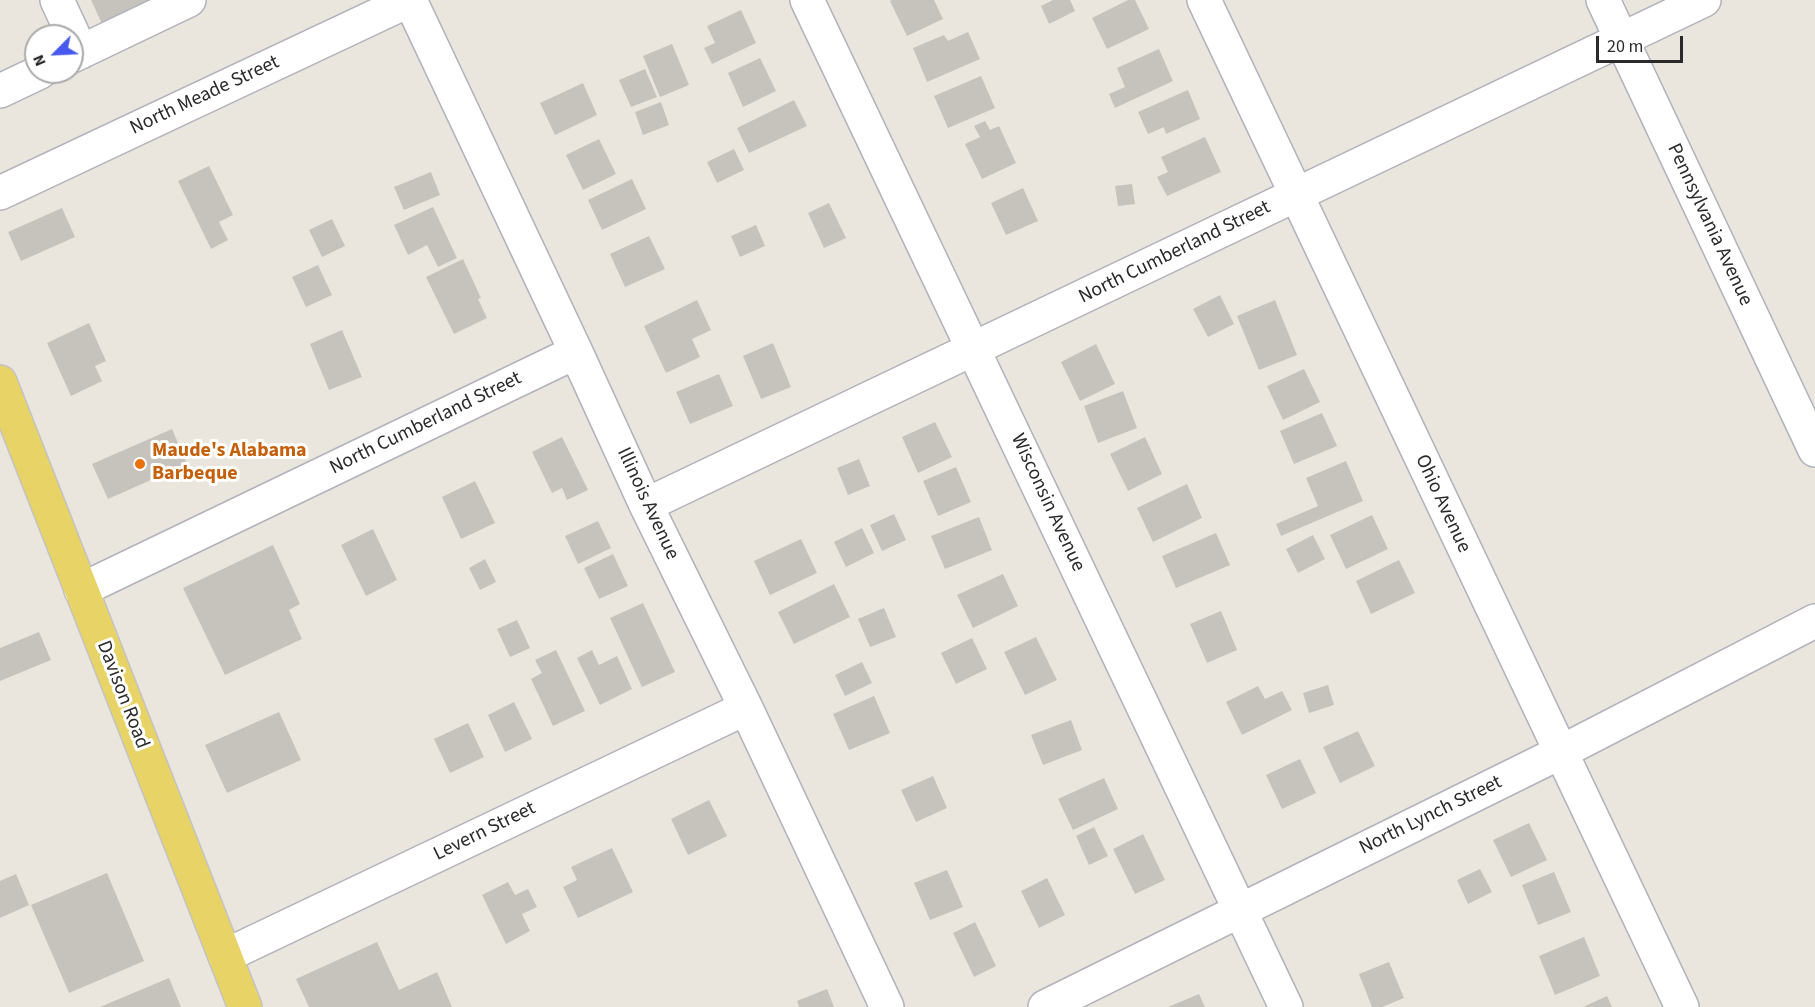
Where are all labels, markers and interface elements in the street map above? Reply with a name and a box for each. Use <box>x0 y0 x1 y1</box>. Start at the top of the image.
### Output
north arrow <box>24 24 84 84</box>
scale bar <box>1599 24 1686 62</box>
text: 20 m <box>1607 34 1643 59</box>
text: N <box>27 51 52 70</box>
street label: North Meade Street <box>127 51 283 141</box>
street label: Pennsylvania Avenue <box>1661 140 1757 310</box>
street label: North Cumberland Street <box>1075 196 1275 310</box>
street label: North Cumberland Street <box>326 367 526 481</box>
street label: Wisconsin Avenue <box>1005 430 1089 576</box>
place label: Maude's Alabama Barbeque <box>152 440 307 487</box>
street label: Illinois Avenue <box>611 444 683 564</box>
street label: Ohio Avenue <box>1409 451 1475 557</box>
marker: Maude's Alabama Barbeque <box>133 457 147 471</box>
street label: Davison Road <box>90 638 154 752</box>
street label: North Lynch Street <box>1356 771 1506 861</box>
street label: Levern Street <box>430 797 540 867</box>

